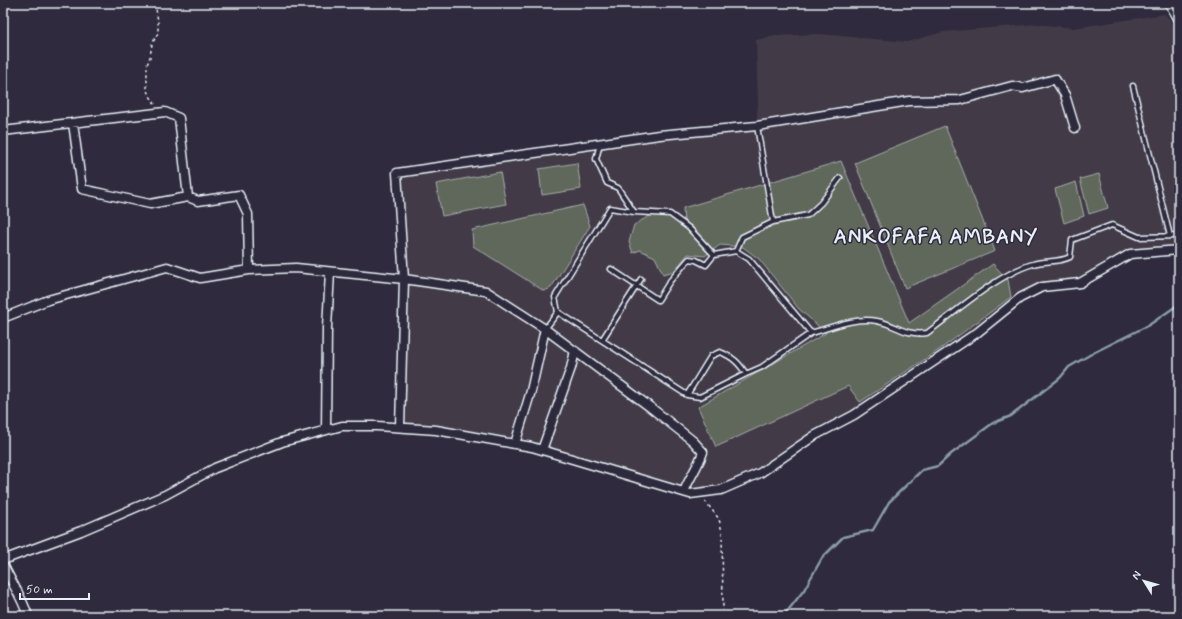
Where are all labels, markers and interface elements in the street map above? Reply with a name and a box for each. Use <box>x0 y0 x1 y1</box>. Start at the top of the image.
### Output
district label: ANKOFAFA AMBANY <box>834 224 1038 251</box>
north arrow <box>1124 561 1164 601</box>
text: N <box>1129 568 1145 583</box>
scale bar <box>20 575 89 601</box>
text: 50 m <box>26 582 53 598</box>

